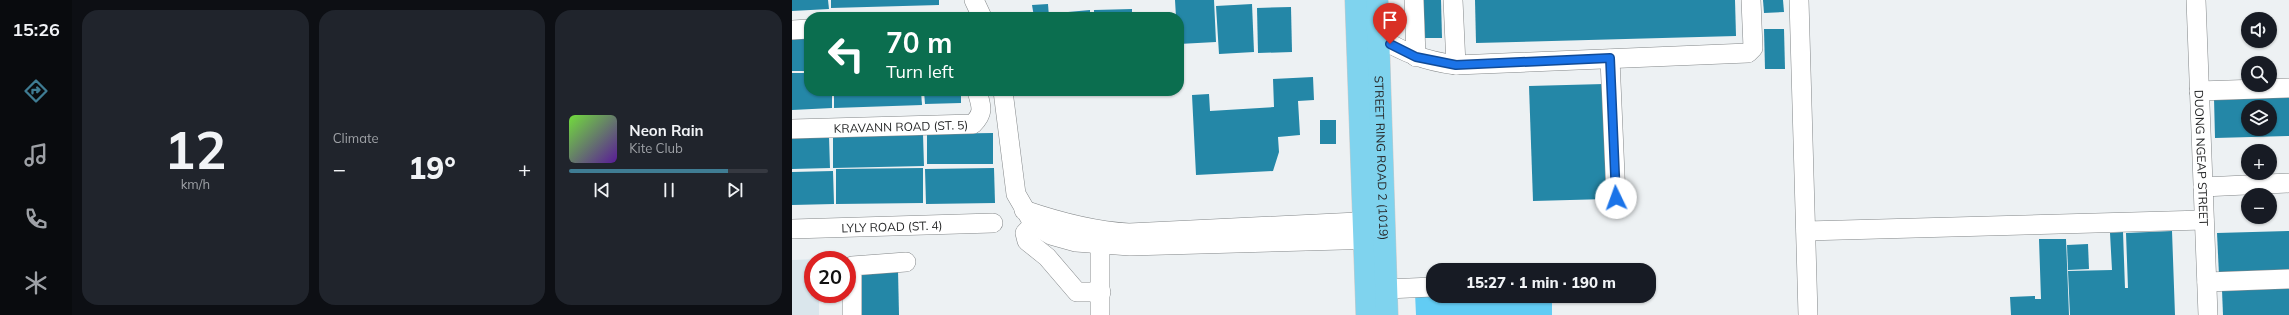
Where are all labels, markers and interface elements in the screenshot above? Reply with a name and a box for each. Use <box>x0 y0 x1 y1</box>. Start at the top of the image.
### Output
pin <box>1373 3 1407 44</box>
icon: arrive <box>1379 9 1401 31</box>
map controls <box>2241 12 2277 224</box>
button: sound <box>2241 12 2277 48</box>
text: 15:26 <box>12 18 60 41</box>
text: 70 m <box>886 25 952 60</box>
icon: left <box>820 28 872 80</box>
button: search <box>2241 56 2277 92</box>
text: Turn left <box>886 60 954 83</box>
street label: STREET RING ROAD 2 (1019) <box>1372 75 1392 240</box>
icon: directions <box>22 77 50 105</box>
street label: DUONG NGEAP STREET <box>2192 89 2212 227</box>
button: layers <box>2241 100 2277 136</box>
text: 12 <box>164 117 227 182</box>
street label: KRAVANN ROAD (ST. 5) <box>834 117 968 135</box>
text: Neon Rain <box>629 121 704 140</box>
text: Climate <box>333 130 379 146</box>
text: Kite Club <box>629 140 683 156</box>
icon: music <box>22 141 50 169</box>
button: + <box>2241 144 2277 180</box>
text: 19° <box>408 149 456 187</box>
text: − <box>333 155 346 183</box>
text: + <box>518 155 531 183</box>
text: km/h <box>181 176 210 192</box>
position arrow <box>1595 177 1637 219</box>
icon: previous <box>591 179 613 201</box>
icon: pause <box>658 179 680 201</box>
icon: next <box>724 179 746 201</box>
button: − <box>2241 188 2277 224</box>
icon: phone <box>22 205 50 233</box>
street label: LYLY ROAD (ST. 4) <box>841 217 943 235</box>
speed limit sign: 20 <box>804 251 856 303</box>
icon: climate <box>22 269 50 297</box>
text: 15:27 · 1 min · 190 m <box>1466 273 1616 292</box>

